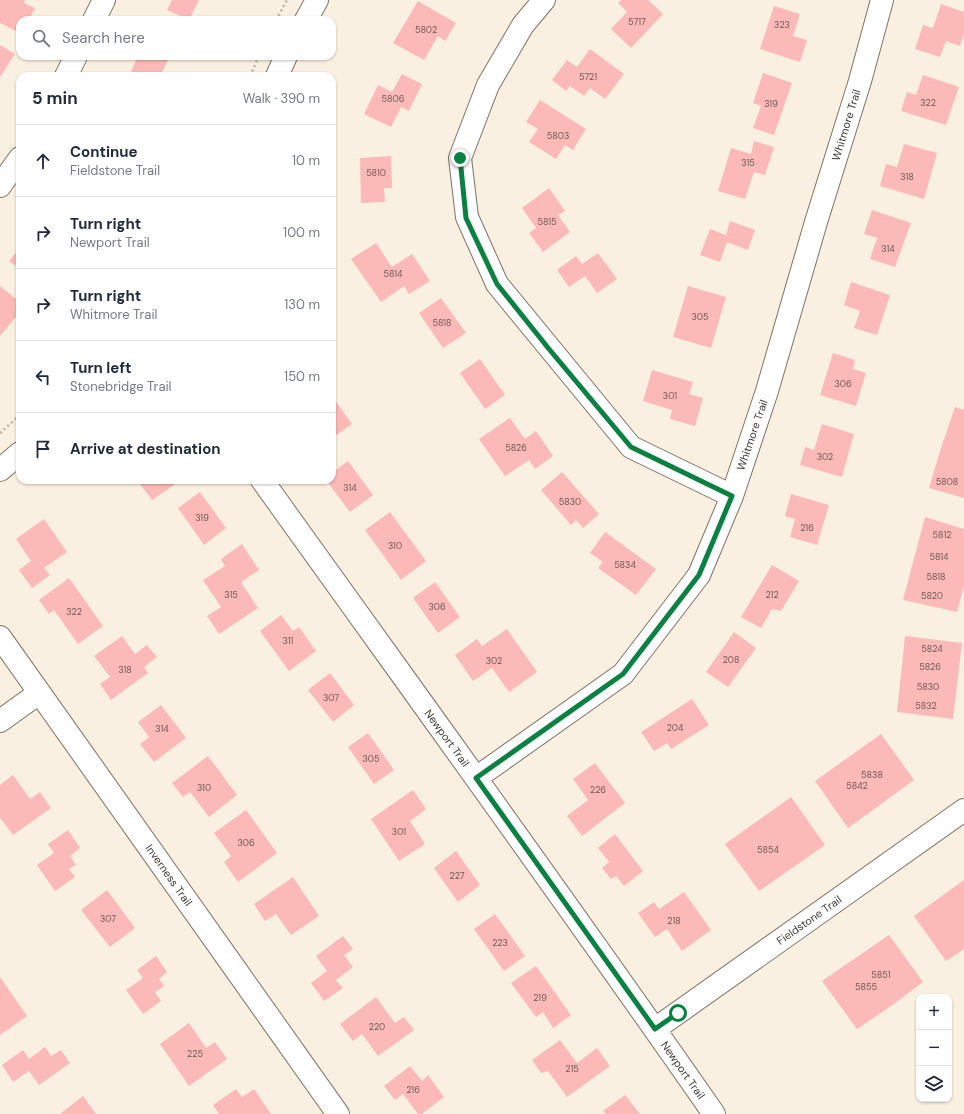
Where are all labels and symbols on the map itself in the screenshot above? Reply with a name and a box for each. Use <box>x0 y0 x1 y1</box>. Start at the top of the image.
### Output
house number: 5717 <box>628 16 646 28</box>
house number: 323 <box>774 19 790 31</box>
house number: 5802 <box>415 24 437 36</box>
house number: 5721 <box>579 71 597 83</box>
street label: Whitmore Trail <box>828 88 864 162</box>
house number: 5806 <box>382 93 405 105</box>
house number: 322 <box>920 97 936 109</box>
house number: 319 <box>764 98 778 110</box>
house number: 5803 <box>547 130 569 142</box>
route end <box>451 149 469 167</box>
house number: 315 <box>741 157 755 169</box>
house number: 5810 <box>366 167 386 179</box>
house number: 318 <box>900 171 914 183</box>
house number: 5815 <box>537 216 557 228</box>
house number: 314 <box>881 243 895 255</box>
house number: 5814 <box>383 268 403 280</box>
house number: 305 <box>692 311 708 323</box>
house number: 5818 <box>432 317 452 329</box>
house number: 306 <box>834 378 852 390</box>
house number: 301 <box>663 390 677 402</box>
street label: Whitmore Trail <box>733 398 771 472</box>
house number: 5826 <box>505 442 527 454</box>
house number: 302 <box>817 451 833 463</box>
house number: 5808 <box>936 476 958 488</box>
house number: 314 <box>343 482 357 494</box>
house number: 5830 <box>559 496 581 508</box>
house number: 319 <box>195 512 209 524</box>
house number: 216 <box>800 522 814 534</box>
house number: 5812 <box>933 529 951 541</box>
house number: 310 <box>388 540 402 552</box>
house number: 5814 <box>929 551 949 563</box>
house number: 5834 <box>614 559 636 571</box>
house number: 5818 <box>926 571 946 583</box>
house number: 315 <box>224 589 238 601</box>
house number: 212 <box>765 589 779 601</box>
house number: 5820 <box>921 590 943 602</box>
house number: 306 <box>428 601 446 613</box>
house number: 322 <box>66 606 82 618</box>
house number: 311 <box>283 635 294 647</box>
house number: 5824 <box>921 643 943 655</box>
house number: 208 <box>723 654 739 666</box>
house number: 302 <box>486 655 502 667</box>
house number: 5826 <box>919 661 941 673</box>
house number: 318 <box>118 664 132 676</box>
house number: 5830 <box>917 681 939 693</box>
house number: 307 <box>323 692 339 704</box>
house number: 5832 <box>915 700 937 712</box>
street label: Newport Trail <box>422 707 472 769</box>
house number: 204 <box>667 722 684 734</box>
house number: 314 <box>155 723 169 735</box>
house number: 305 <box>363 753 379 765</box>
house number: 5838 <box>861 769 883 781</box>
house number: 5842 <box>846 780 868 792</box>
house number: 310 <box>197 782 211 794</box>
house number: 226 <box>590 784 606 796</box>
house number: 301 <box>392 826 406 838</box>
house number: 306 <box>237 837 255 849</box>
street label: Inverness Trail <box>143 842 195 908</box>
house number: 5854 <box>757 844 779 856</box>
house number: 227 <box>449 870 465 882</box>
street label: Fieldstone Trail <box>774 892 844 948</box>
house number: 307 <box>100 913 116 925</box>
house number: 218 <box>667 915 681 927</box>
house number: 223 <box>492 937 508 949</box>
house number: 5851 <box>871 969 891 981</box>
house number: 5855 <box>855 981 877 993</box>
house number: 219 <box>533 992 547 1004</box>
route start <box>669 1004 687 1022</box>
house number: 220 <box>369 1021 385 1033</box>
street label: Newport Trail <box>658 1038 708 1102</box>
house number: 225 <box>187 1048 203 1060</box>
house number: 215 <box>565 1063 579 1075</box>
house number: 216 <box>406 1084 420 1096</box>

